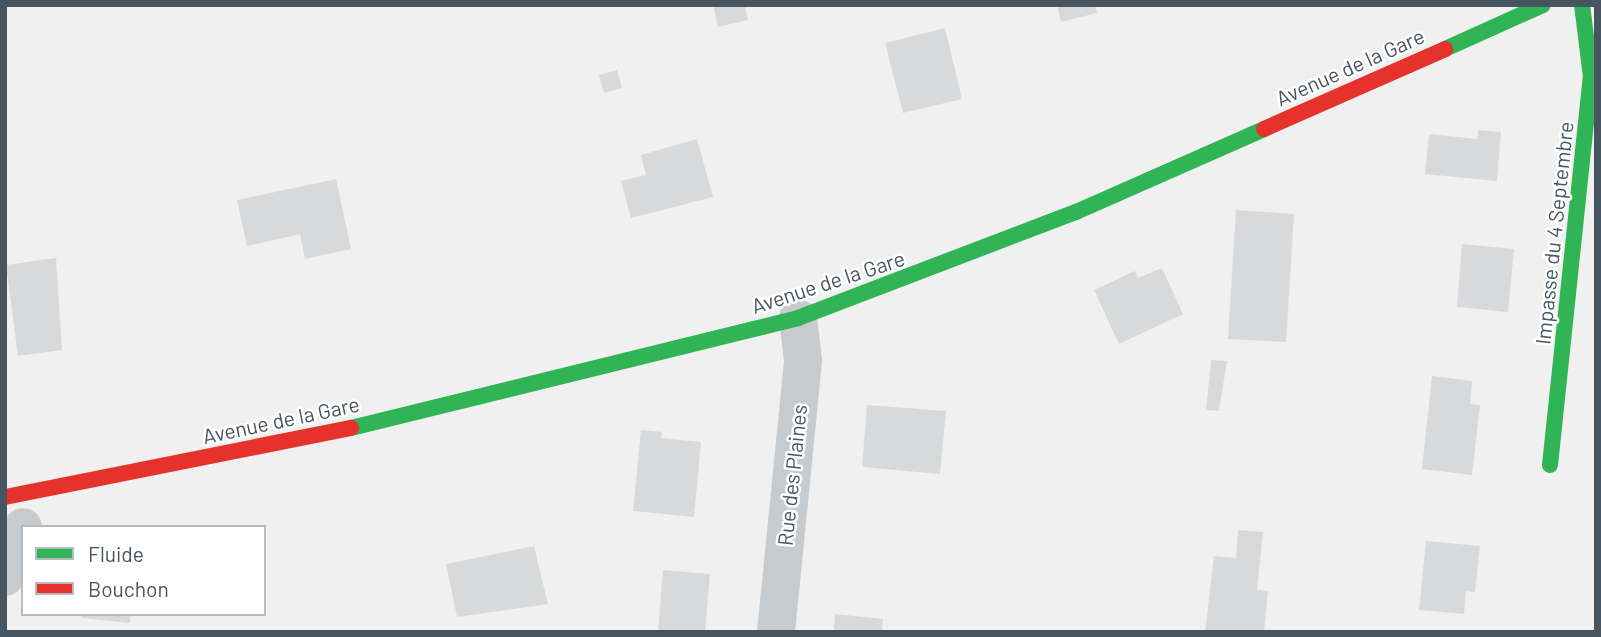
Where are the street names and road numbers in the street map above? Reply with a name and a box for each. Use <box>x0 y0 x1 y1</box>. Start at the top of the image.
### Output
street label: Avenue de la Gare <box>1272 23 1428 111</box>
street label: Impasse du 4 Septembre <box>1530 120 1578 346</box>
street label: Avenue de la Gare <box>748 245 908 319</box>
street label: Avenue de la Gare <box>200 391 362 449</box>
street label: Rue des Plaines <box>772 403 812 547</box>

